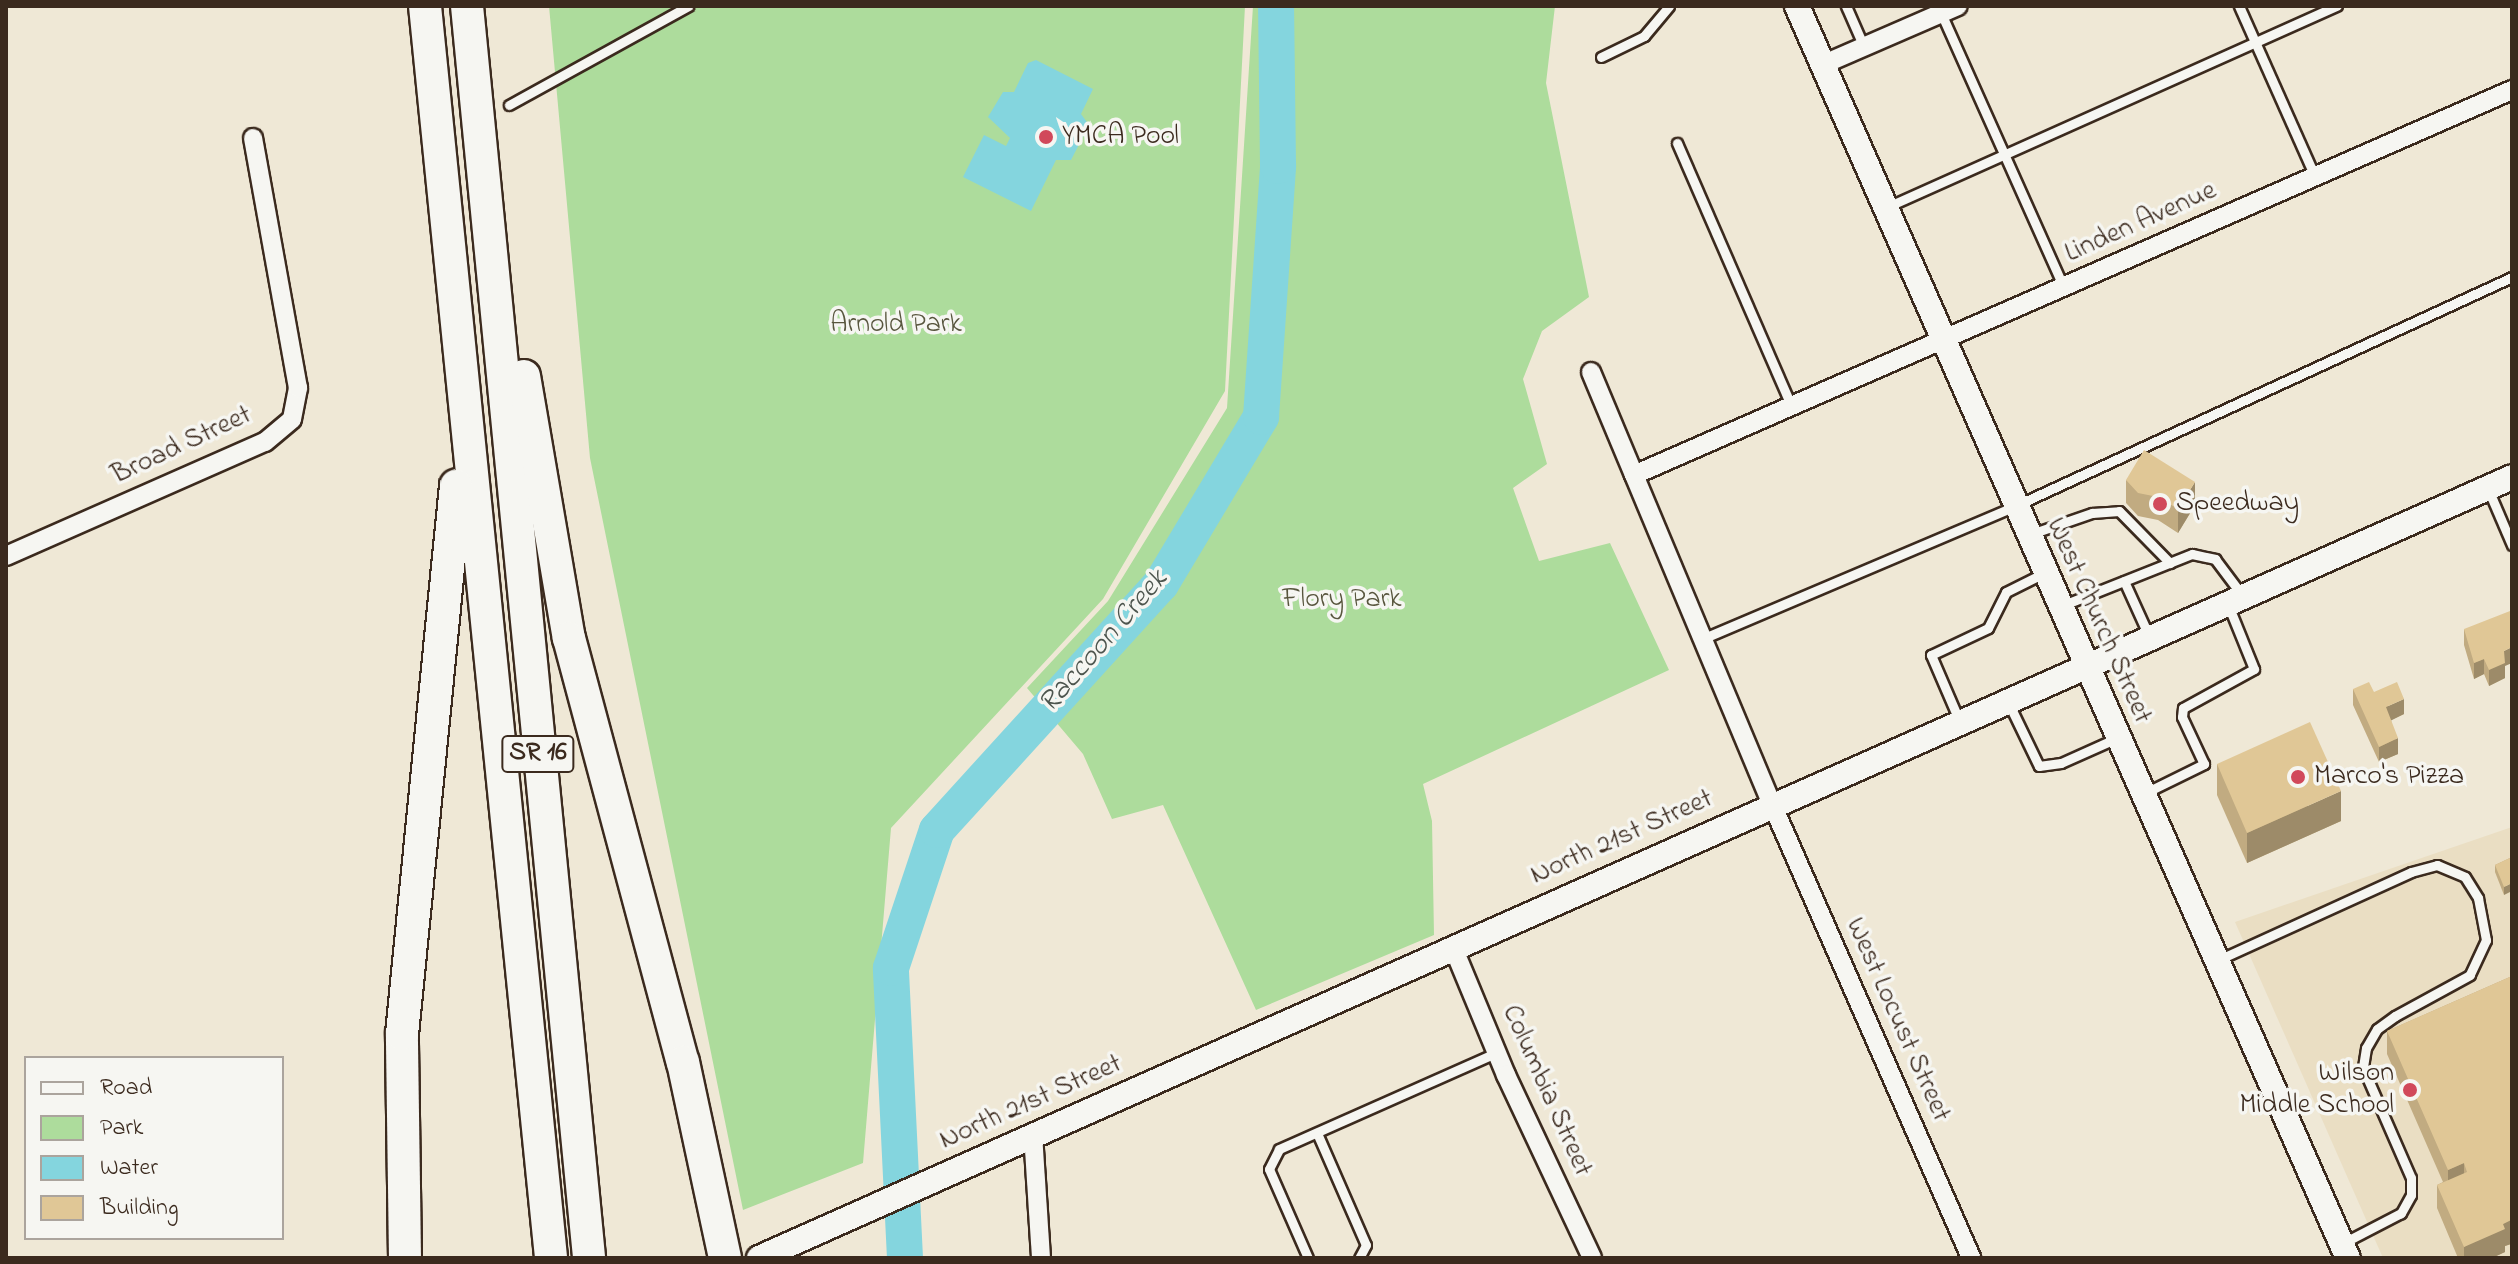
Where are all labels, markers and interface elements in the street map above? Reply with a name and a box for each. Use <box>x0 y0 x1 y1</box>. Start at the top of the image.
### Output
place label: YMCA Pool <box>1062 120 1179 154</box>
marker: YMCA Pool <box>1037 128 1055 146</box>
street label: Linden Avenue <box>2060 175 2222 271</box>
park label: Arnold Park <box>830 308 962 342</box>
street label: Broad Street <box>107 399 257 493</box>
place label: Speedway <box>2176 487 2299 521</box>
marker: Speedway <box>2151 495 2169 513</box>
street label: West Church Street <box>2038 513 2158 729</box>
water label: Raccoon Creek <box>1032 563 1176 721</box>
park label: Flory Park <box>1282 583 1402 617</box>
road number: SR 16 <box>500 732 576 776</box>
place label: Marco's Pizza <box>2314 760 2464 794</box>
marker: Marco's Pizza <box>2289 768 2307 786</box>
street label: North 21st Street <box>1526 783 1718 893</box>
street label: West Locust Street <box>1837 913 1957 1127</box>
street label: Columbia Street <box>1493 1000 1599 1182</box>
street label: North 21st Street <box>935 1048 1127 1158</box>
legend <box>24 1056 284 1240</box>
place label: Wilson Middle School <box>2240 1057 2394 1123</box>
text: Road <box>100 1071 152 1106</box>
marker: Wilson Middle School <box>2401 1081 2419 1099</box>
text: Park <box>100 1111 143 1146</box>
text: Water <box>100 1151 158 1186</box>
text: Building <box>100 1191 179 1226</box>

